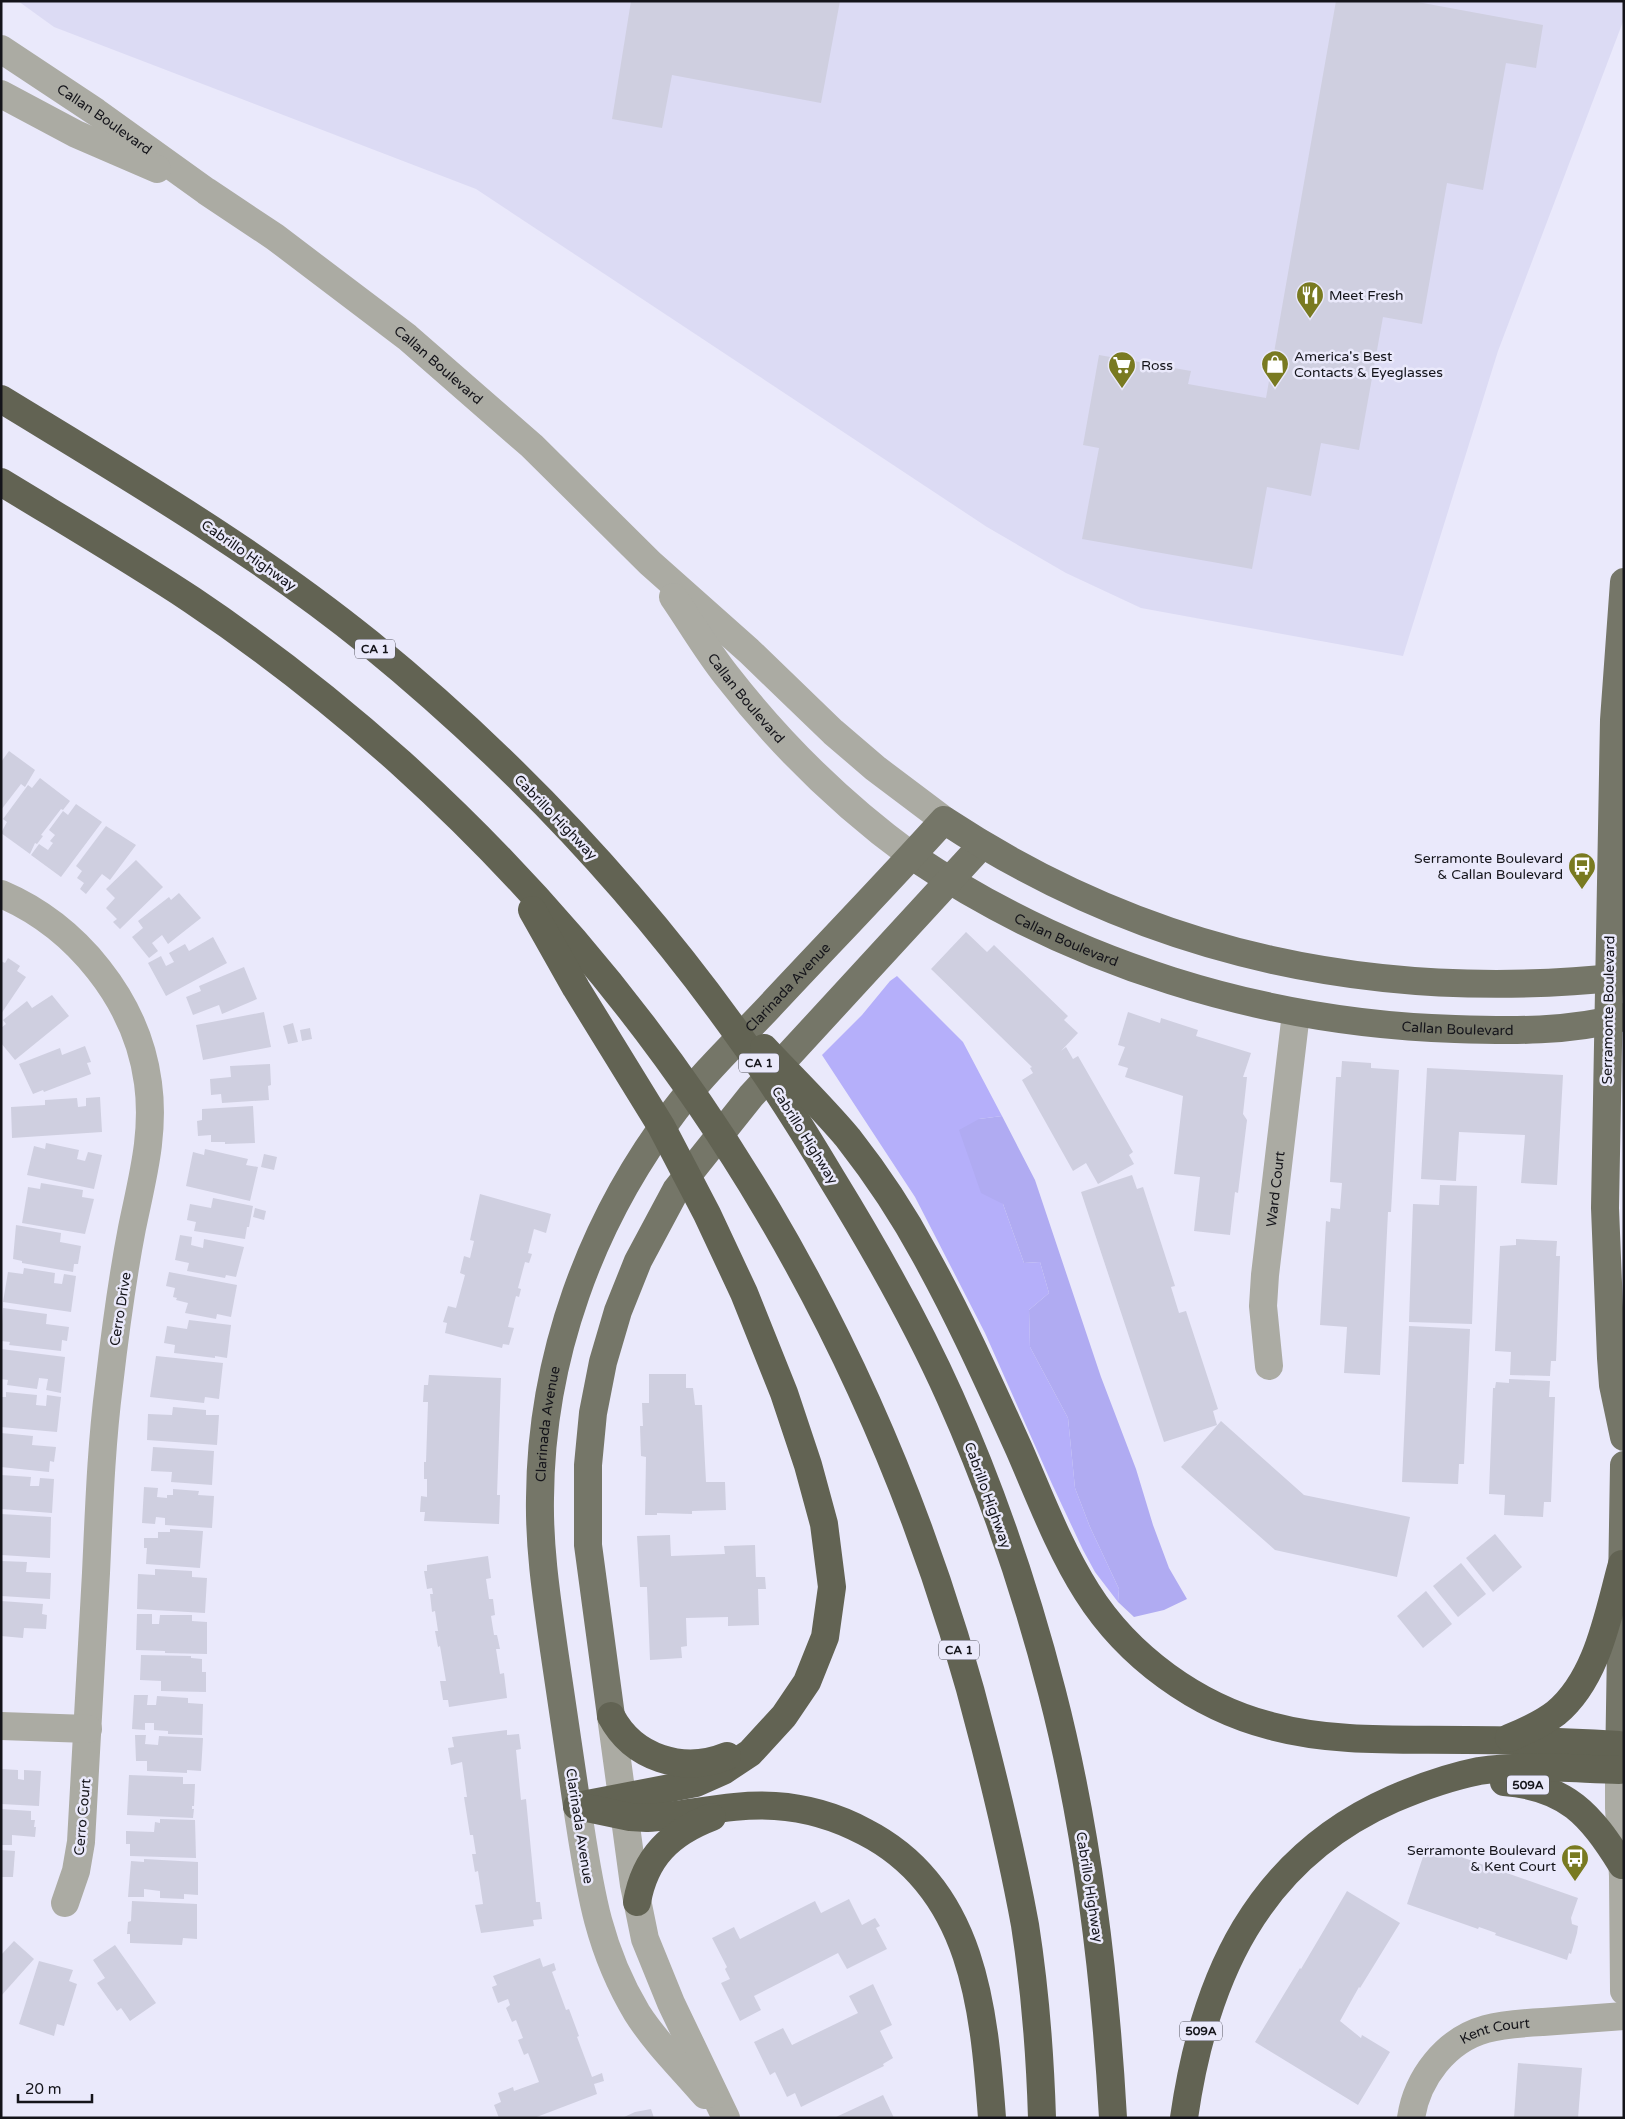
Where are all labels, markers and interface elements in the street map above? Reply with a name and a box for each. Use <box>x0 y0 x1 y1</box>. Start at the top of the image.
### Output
street label: Callan Boulevard <box>54 80 155 158</box>
restaurant icon: Meet Fresh <box>1295 280 1325 319</box>
place label: Meet Fresh <box>1329 287 1404 304</box>
street label: Callan Boulevard <box>390 322 486 408</box>
place label: America's Best Contacts & Eyeglasses <box>1294 348 1443 381</box>
shop icon: America's Best Contacts & Eyeglasses <box>1260 349 1290 388</box>
supermarket icon: Ross <box>1107 350 1137 389</box>
place label: Ross <box>1141 357 1173 374</box>
street label: Cabrillo Highway <box>198 516 300 595</box>
road number: CA 1 <box>355 640 395 659</box>
street label: Callan Boulevard <box>704 650 788 747</box>
street label: Cabrillo Highway <box>511 771 601 864</box>
place label: Serramonte Boulevard & Callan Boulevard <box>1414 850 1563 883</box>
bus stop icon: Serramonte Boulevard & Callan Boulevard <box>1567 851 1597 890</box>
street label: Callan Boulevard <box>1011 910 1121 971</box>
street label: Serramonte Boulevard <box>1599 935 1618 1085</box>
street label: Clarinada Avenue <box>742 939 834 1036</box>
street label: Callan Boulevard <box>1401 1018 1514 1039</box>
road number: CA 1 <box>739 1054 779 1072</box>
street label: Cabrillo Highway <box>768 1083 842 1188</box>
street label: Ward Court <box>1263 1149 1289 1228</box>
street label: Cerro Drive <box>106 1271 135 1347</box>
street label: Clarinada Avenue <box>532 1364 564 1482</box>
street label: Cabrillo Highway <box>960 1440 1015 1551</box>
road number: CA 1 <box>939 1640 979 1660</box>
street label: Clarinada Avenue <box>562 1767 597 1885</box>
road number: 509A <box>1507 1776 1549 1794</box>
street label: Cerro Court <box>71 1777 94 1856</box>
street label: Cabrillo Highway <box>1072 1831 1107 1944</box>
place label: Serramonte Boulevard & Kent Court <box>1407 1842 1557 1875</box>
bus stop icon: Serramonte Boulevard & Kent Court <box>1560 1843 1590 1882</box>
street label: Kent Court <box>1457 2015 1531 2048</box>
road number: 509A <box>1180 2022 1222 2040</box>
scale bar <box>18 2072 91 2104</box>
text: 20 m <box>25 2080 62 2098</box>

